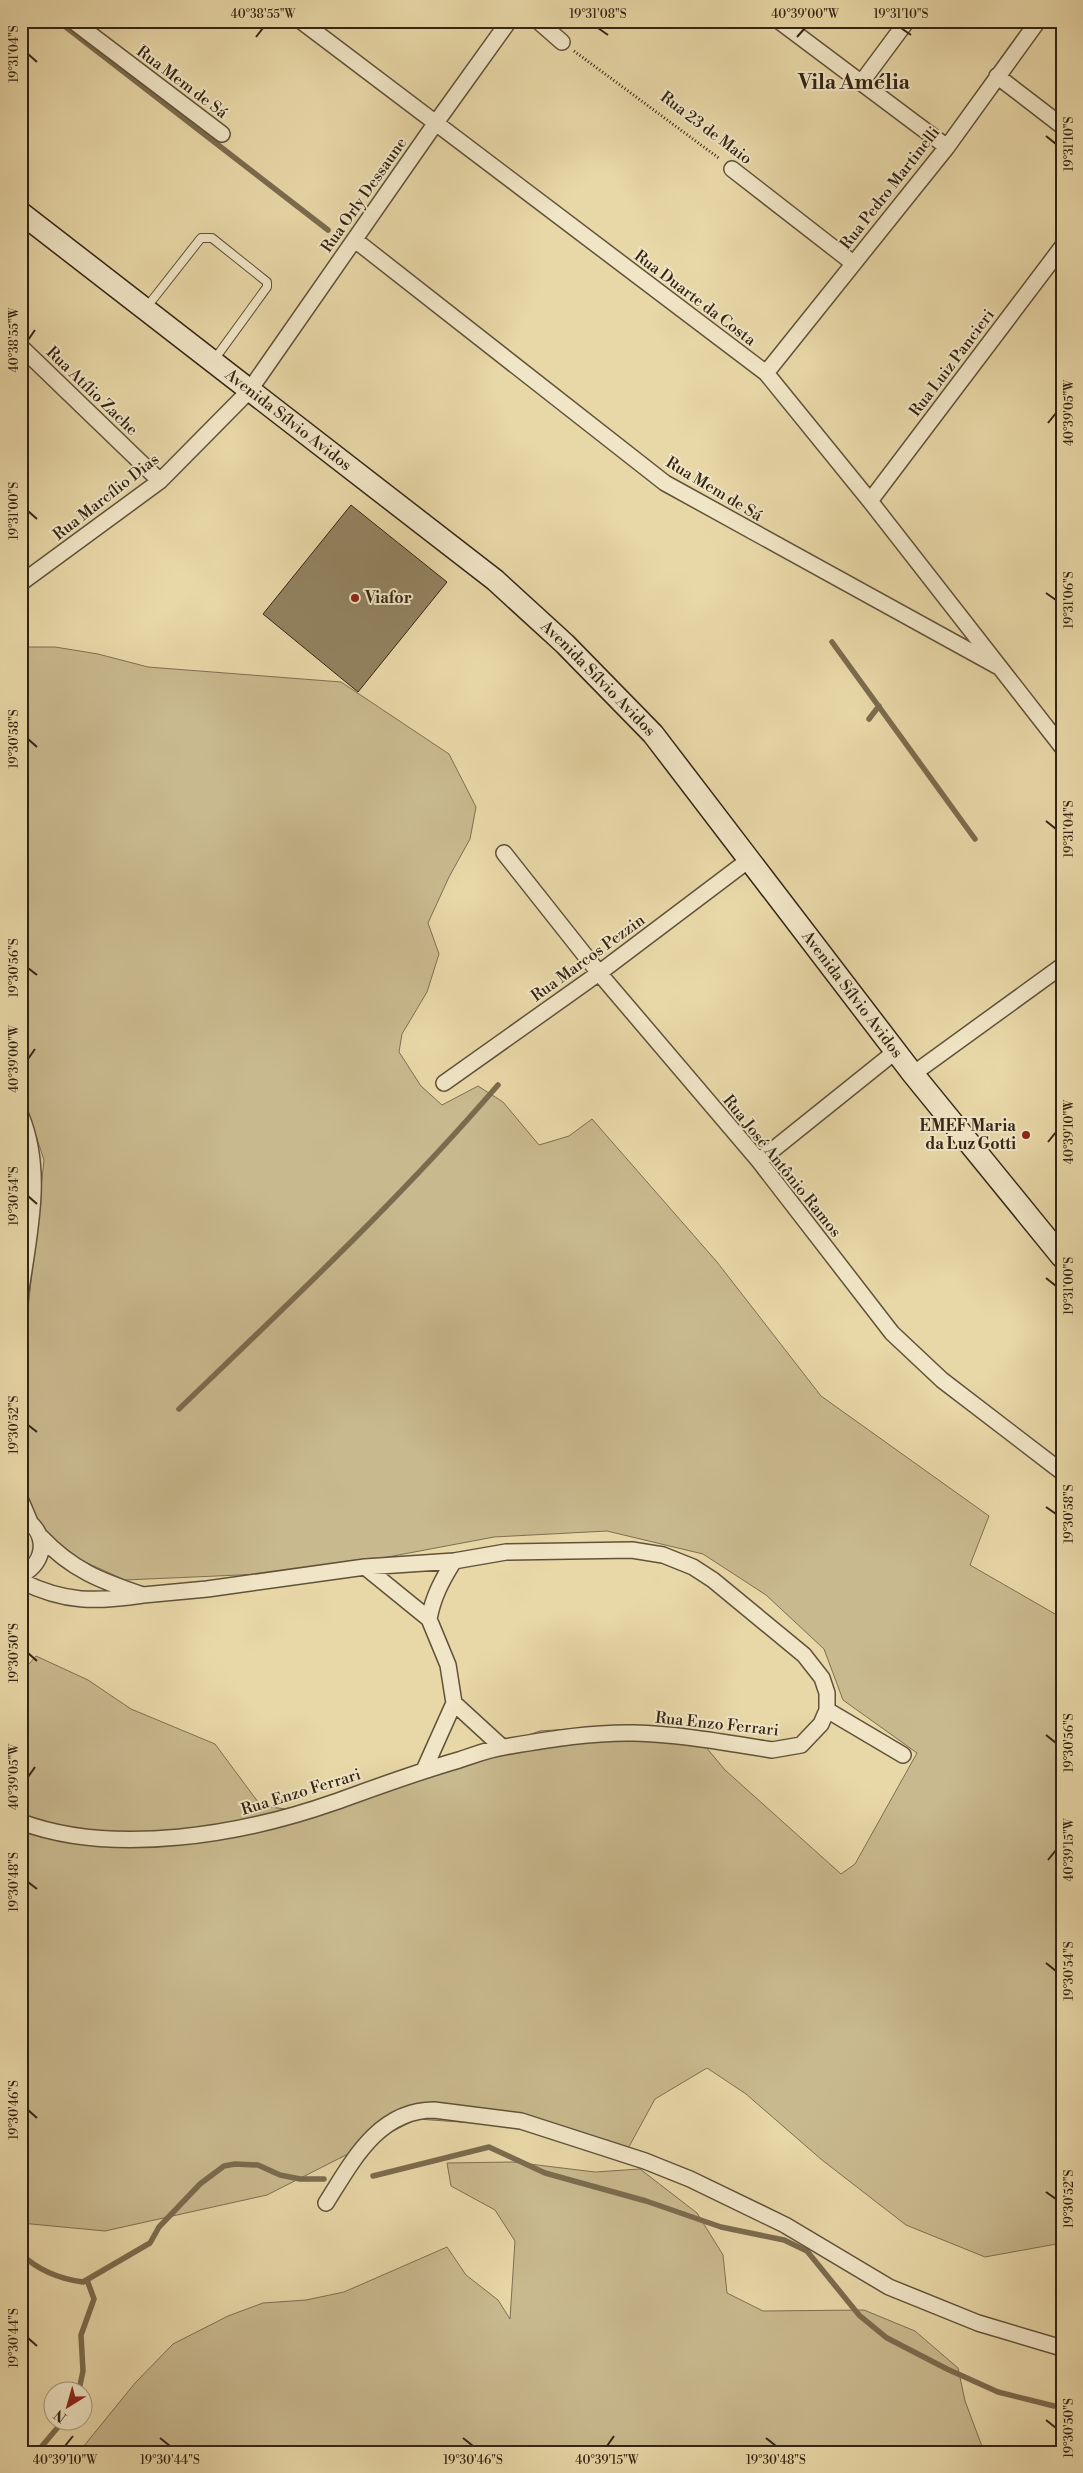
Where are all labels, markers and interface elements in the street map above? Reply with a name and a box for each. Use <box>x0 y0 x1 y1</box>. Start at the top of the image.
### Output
text: 40°38'55"W <box>231 7 297 22</box>
text: 19°31'08"S <box>569 7 627 22</box>
text: 40°39'00"W <box>771 7 840 22</box>
text: 19°31'10"S <box>874 7 929 22</box>
text: 19°31'04"S <box>7 25 22 83</box>
street label: Rua Mem de Sá <box>133 41 232 123</box>
district label: Vila Amélia <box>797 70 911 96</box>
street label: Rua 23 de Maio <box>656 87 756 169</box>
text: 19°31'10"S <box>1062 116 1077 171</box>
street label: Rua Pedro Martinelli <box>836 123 944 253</box>
street label: Rua Orly Dessaune <box>317 134 411 256</box>
street label: Rua Duarte da Costa <box>630 246 760 351</box>
street label: Rua Luiz Pancieri <box>905 305 999 421</box>
text: 40°38'55"W <box>7 306 22 372</box>
street label: Rua Atílio Zache <box>42 342 142 440</box>
street label: Avenida Sílvio Avidos <box>220 364 356 475</box>
text: 40°39'05"W <box>1062 379 1077 446</box>
street label: Rua Marcílio Dias <box>49 449 163 545</box>
street label: Rua Mem de Sá <box>662 452 767 526</box>
text: 19°31'00"S <box>7 482 22 540</box>
text: 19°31'06"S <box>1062 571 1077 629</box>
place label: Viafor <box>364 588 412 608</box>
marker: Viafor <box>349 592 361 604</box>
street label: Avenida Sílvio Avidos <box>536 616 660 740</box>
text: 19°30'58"S <box>7 709 22 769</box>
text: 19°31'04"S <box>1062 800 1077 858</box>
street label: Rua Marcos Pezzin <box>527 910 649 1006</box>
street label: Avenida Sílvio Avidos <box>797 926 907 1062</box>
text: 19°30'56"S <box>7 938 22 998</box>
text: 40°39'00"W <box>7 1024 22 1093</box>
street label: Rua José Antônio Ramos <box>718 1091 846 1241</box>
text: 40°39'10"W <box>1062 1099 1077 1164</box>
place label: EMEF Maria da Luz Gotti <box>920 1116 1016 1154</box>
marker: EMEF Maria da Luz Gotti <box>1020 1129 1032 1141</box>
text: 19°30'54"S <box>7 1166 22 1226</box>
text: 19°31'00"S <box>1062 1257 1077 1315</box>
text: 19°30'52"S <box>7 1396 22 1454</box>
text: 19°30'58"S <box>1062 1484 1077 1544</box>
text: 19°30'50"S <box>7 1623 22 1683</box>
street label: Rua Enzo Ferrari <box>654 1708 780 1740</box>
text: 19°30'56"S <box>1062 1713 1077 1773</box>
text: 40°39'05"W <box>7 1743 22 1810</box>
street label: Rua Enzo Ferrari <box>239 1764 363 1820</box>
text: 40°39'15"W <box>1062 1817 1077 1882</box>
text: 19°30'48"S <box>7 1852 22 1912</box>
text: 19°30'54"S <box>1062 1941 1077 2001</box>
text: 19°30'46"S <box>7 2080 22 2140</box>
text: 19°30'52"S <box>1062 2170 1077 2228</box>
text: 19°30'44"S <box>7 2308 22 2368</box>
north arrow <box>42 2380 92 2430</box>
text: 19°30'50"S <box>1062 2398 1077 2458</box>
text: N <box>51 2405 71 2426</box>
text: 40°39'10"W <box>33 2453 98 2468</box>
text: 19°30'44"S <box>140 2453 200 2468</box>
text: 19°30'46"S <box>443 2453 503 2468</box>
text: 40°39'15"W <box>575 2453 640 2468</box>
text: 19°30'48"S <box>746 2453 806 2468</box>

